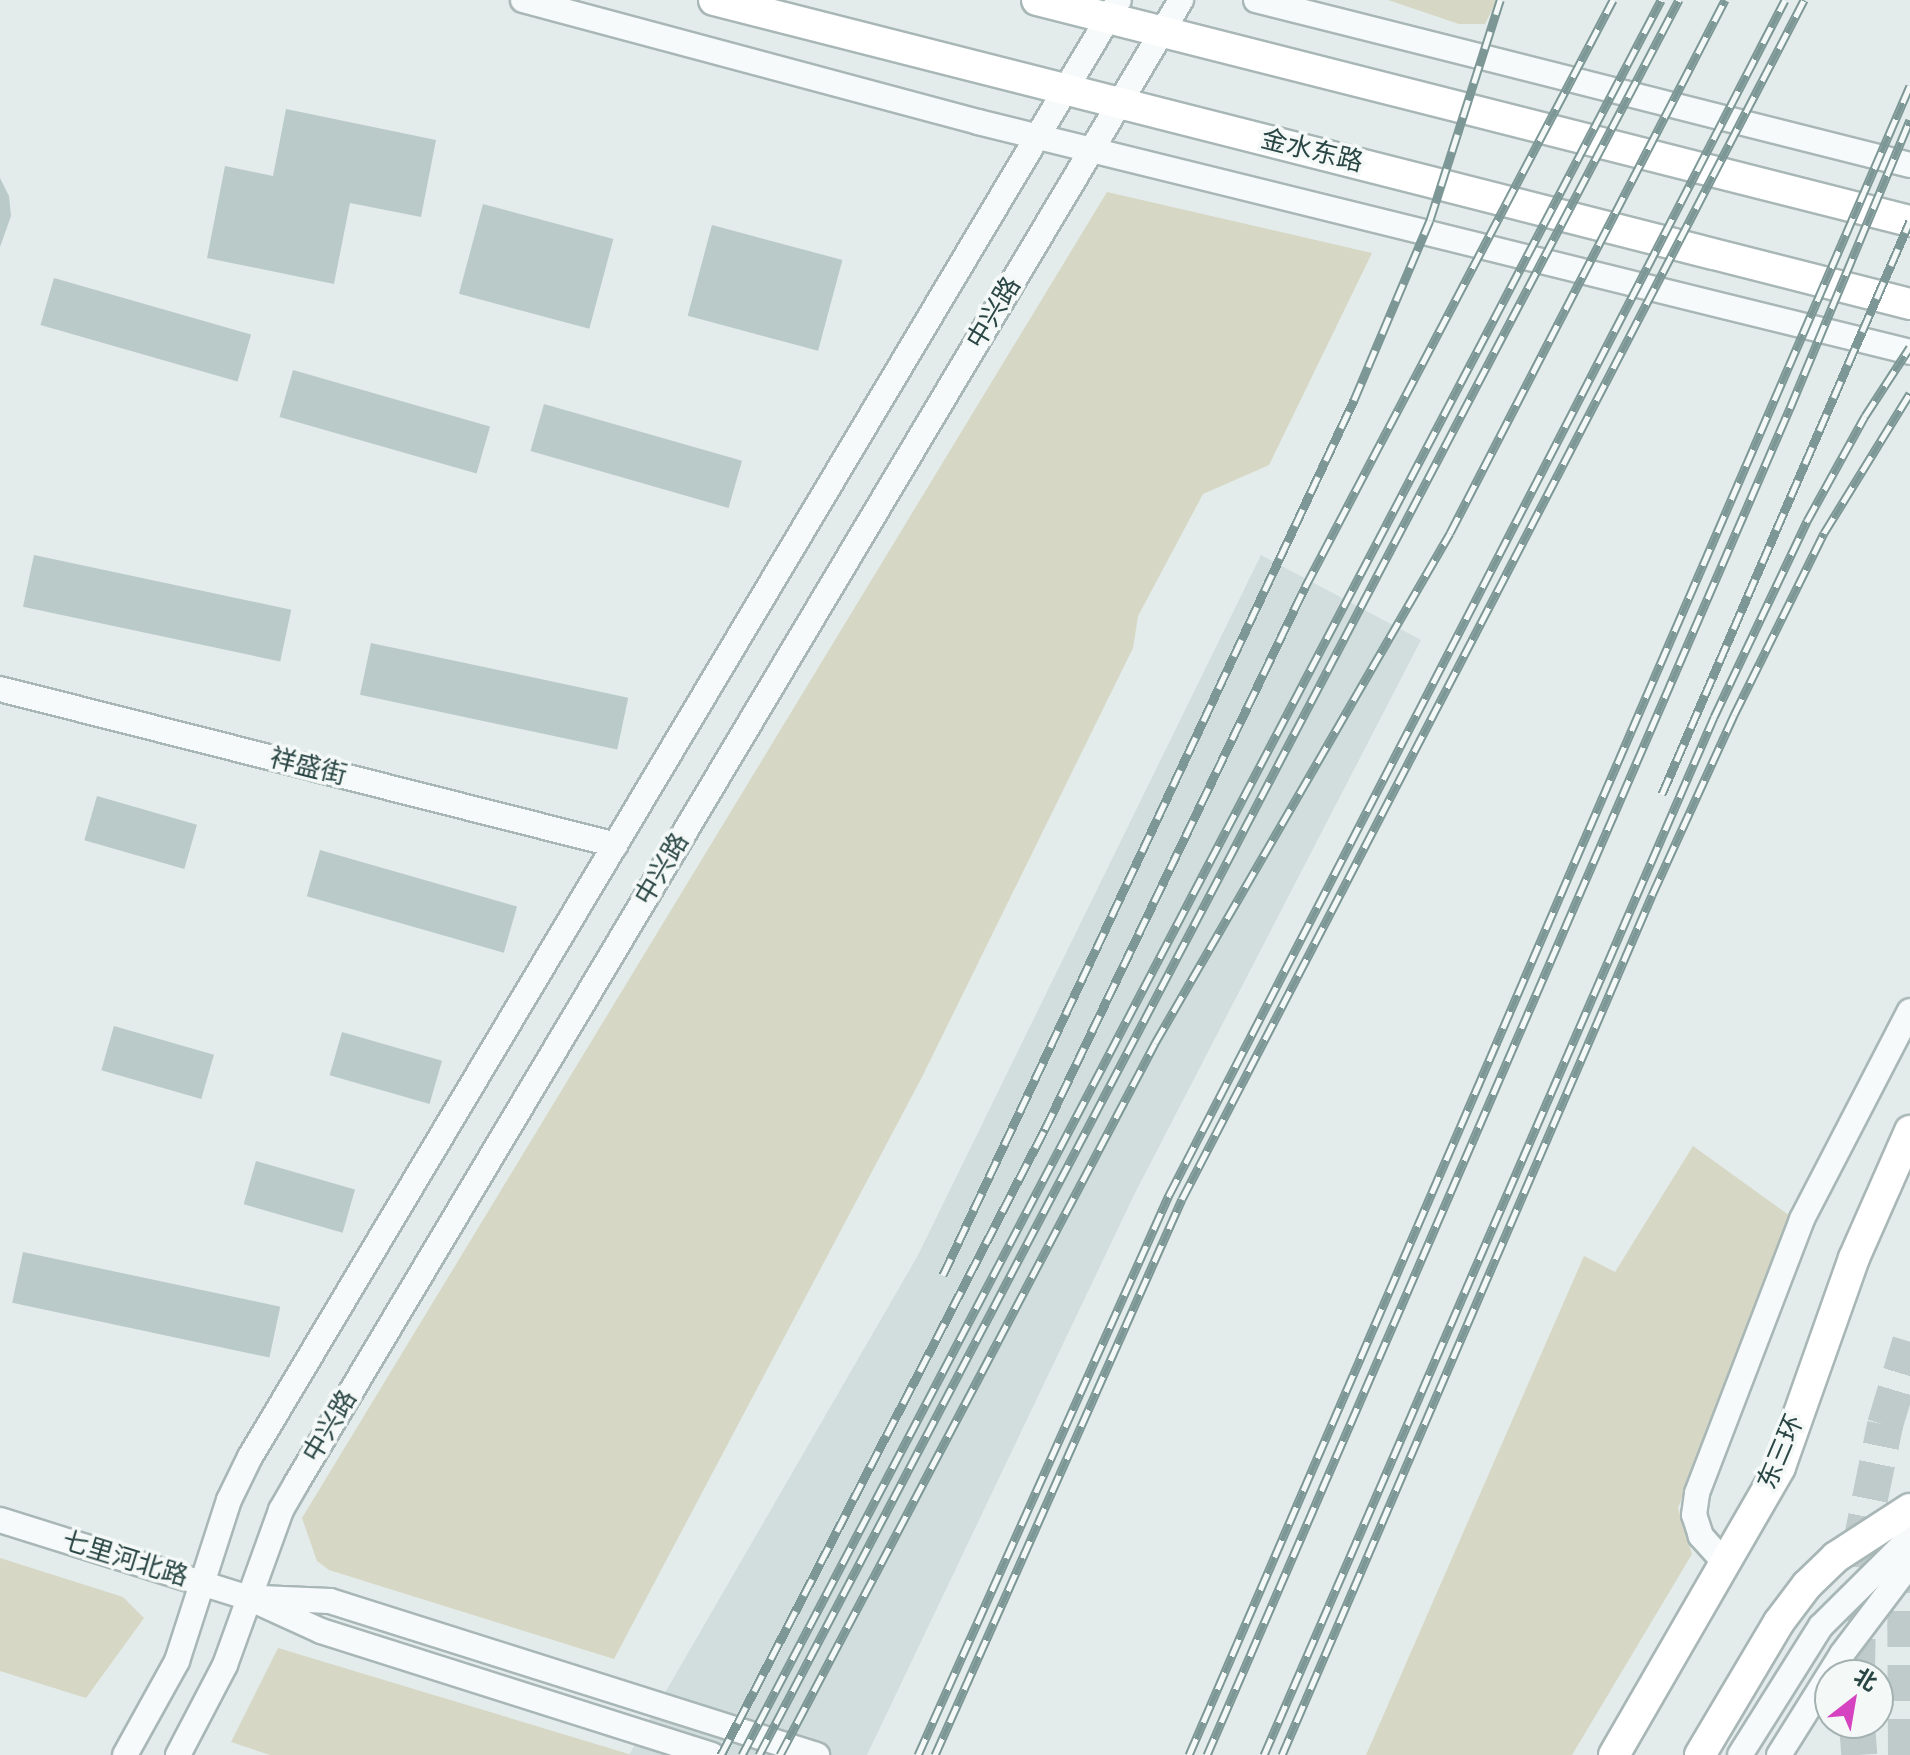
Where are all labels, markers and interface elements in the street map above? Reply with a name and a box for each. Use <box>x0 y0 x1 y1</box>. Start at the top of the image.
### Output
street label: 金水东路 <box>1258 123 1366 179</box>
street label: 中兴路 <box>961 272 1027 354</box>
street label: 祥盛街 <box>266 742 350 792</box>
street label: 中兴路 <box>629 828 695 910</box>
street label: 中兴路 <box>297 1385 363 1467</box>
street label: 东三环 <box>1751 1410 1811 1494</box>
street label: 七里河北路 <box>58 1525 192 1593</box>
north arrow <box>1814 1659 1894 1739</box>
text: 北 <box>1849 1662 1882 1697</box>

